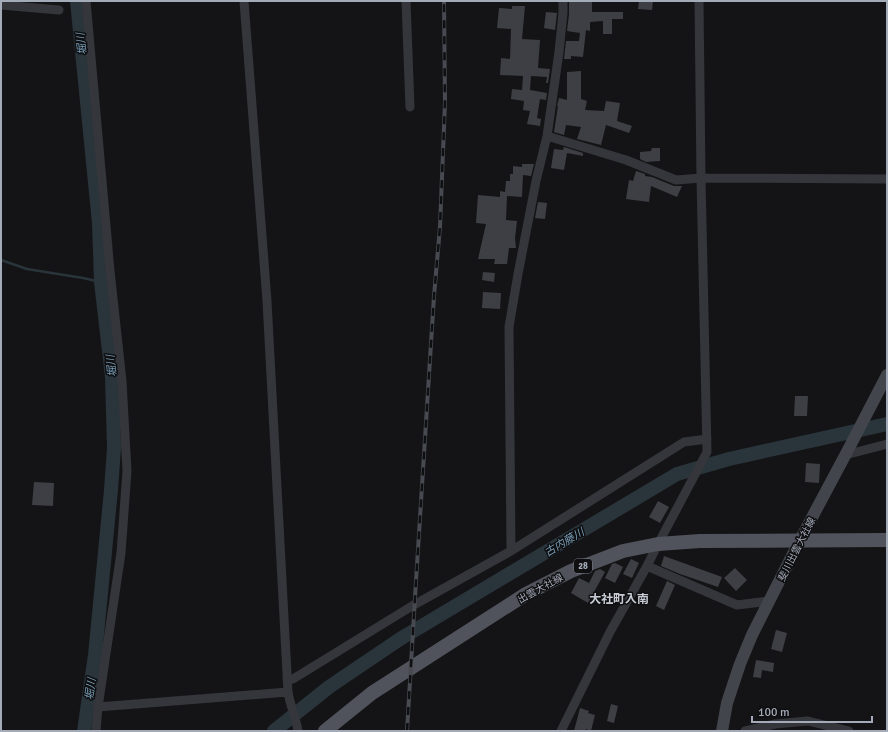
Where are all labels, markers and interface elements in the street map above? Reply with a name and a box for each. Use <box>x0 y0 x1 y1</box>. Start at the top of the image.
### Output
water label: 堀川 <box>74 31 89 56</box>
water label: 堀川 <box>104 353 119 378</box>
street label: 斐川出雲大社線 <box>776 516 818 583</box>
water label: 古内藤川 <box>542 525 587 559</box>
road number: 28 <box>574 559 592 573</box>
street label: 出雲大社線 <box>516 572 565 606</box>
district label: 大社町入南 <box>589 592 649 607</box>
water label: 堀川 <box>83 676 99 701</box>
scale bar <box>752 698 872 724</box>
text: 100 m <box>758 705 790 720</box>

